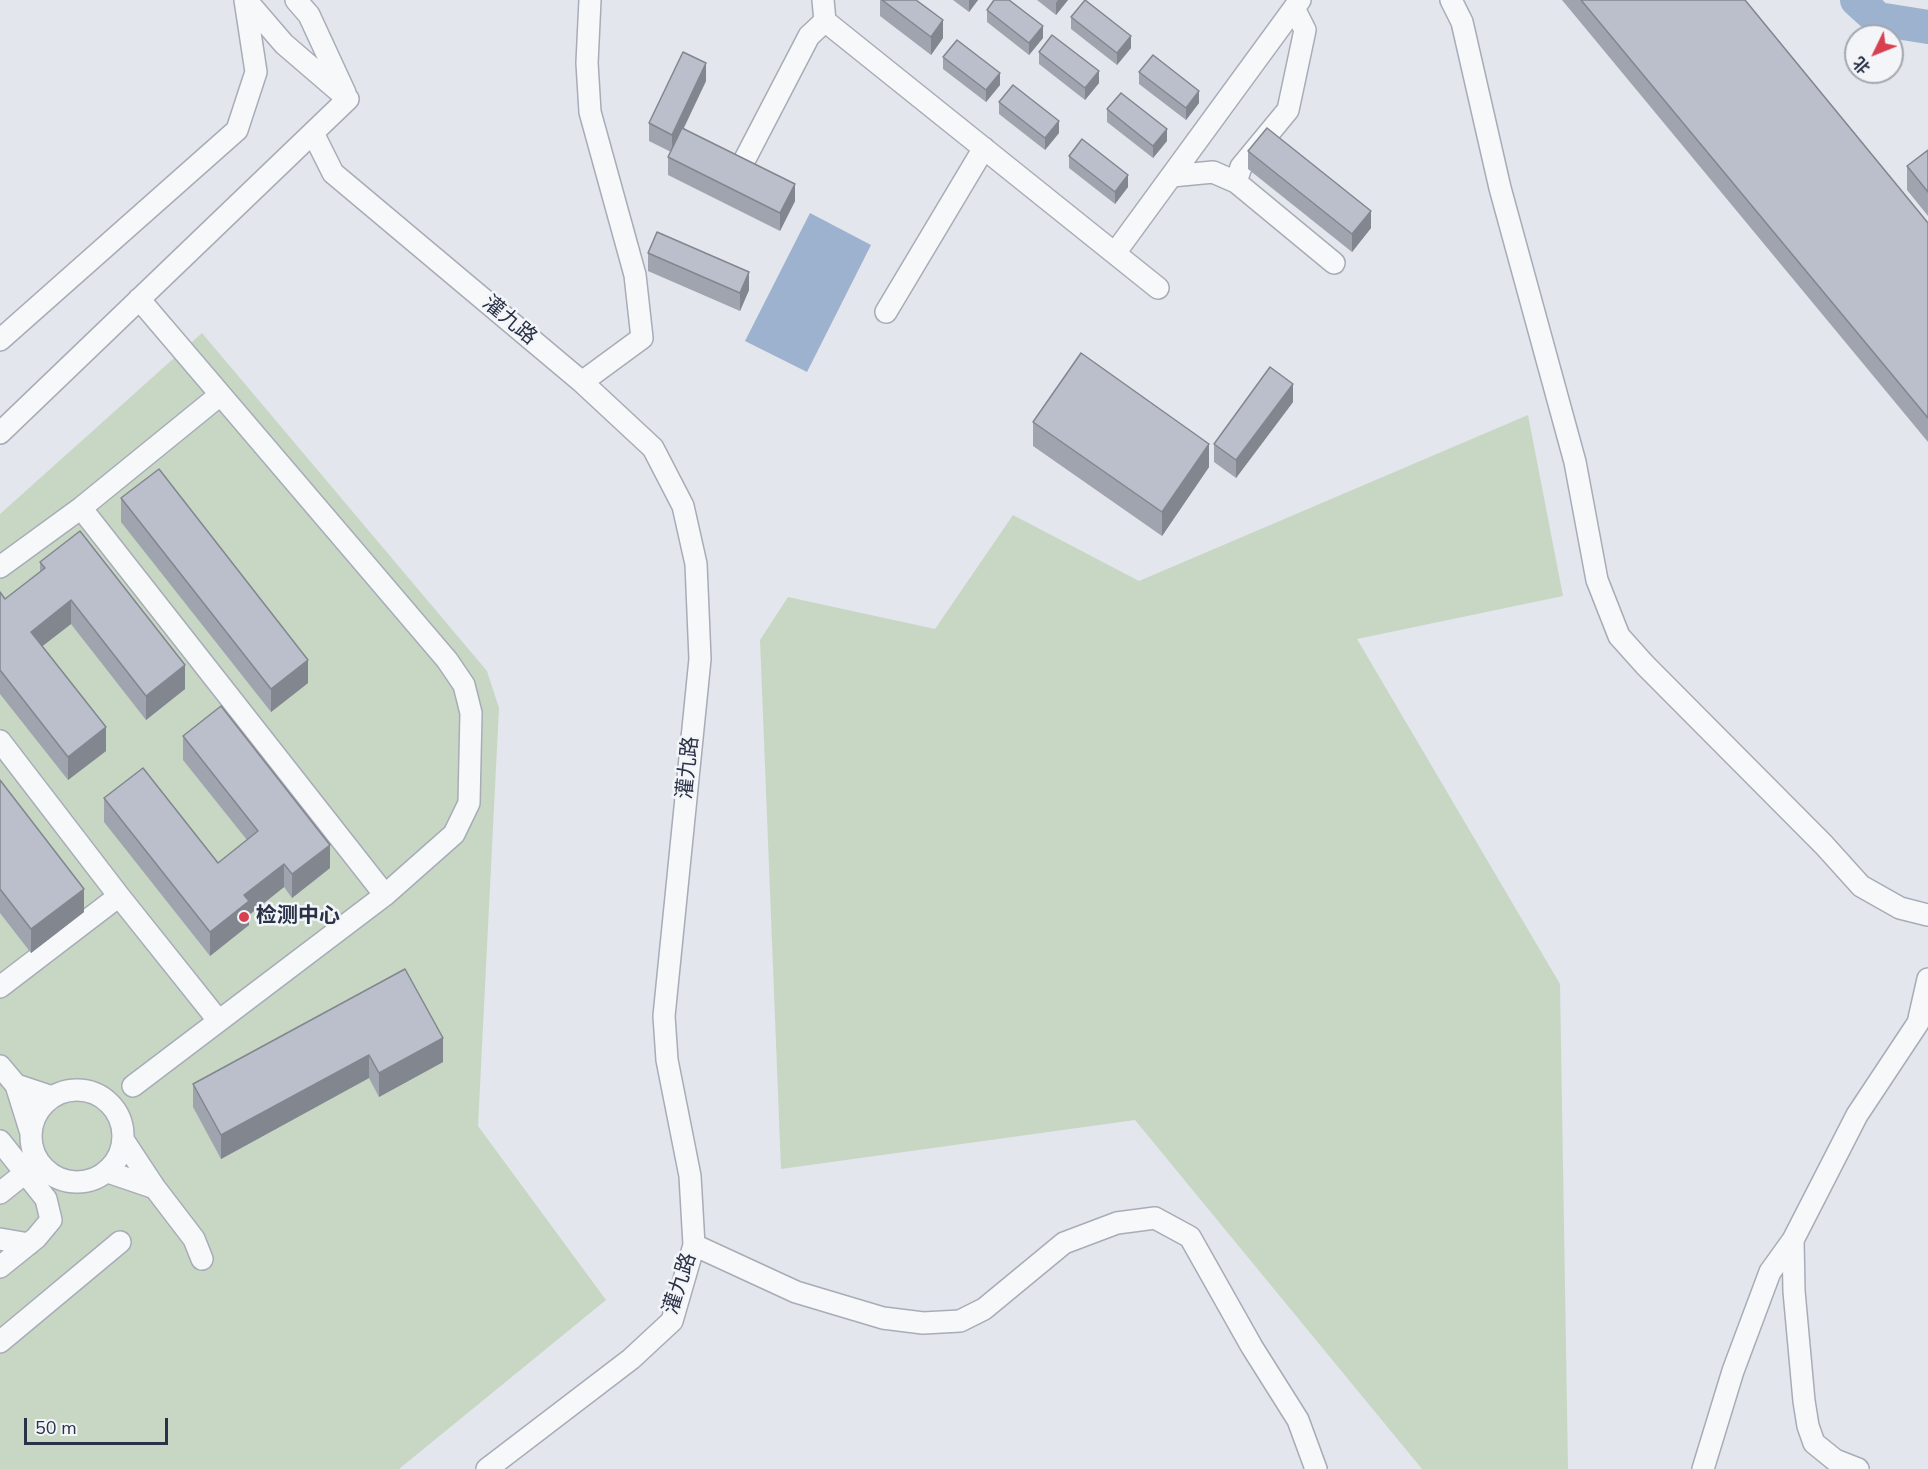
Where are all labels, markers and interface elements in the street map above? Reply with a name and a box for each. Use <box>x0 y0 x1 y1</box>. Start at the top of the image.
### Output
north arrow <box>1844 24 1904 84</box>
text: 北 <box>1849 52 1876 78</box>
street label: 灌九路 <box>477 291 541 351</box>
street label: 灌九路 <box>673 735 705 801</box>
place label: 检测中心 <box>256 904 340 930</box>
marker: 检测中心 <box>237 910 251 924</box>
street label: 灌九路 <box>659 1250 703 1318</box>
scale bar <box>27 1406 171 1444</box>
text: 50 m <box>35 1416 77 1440</box>

